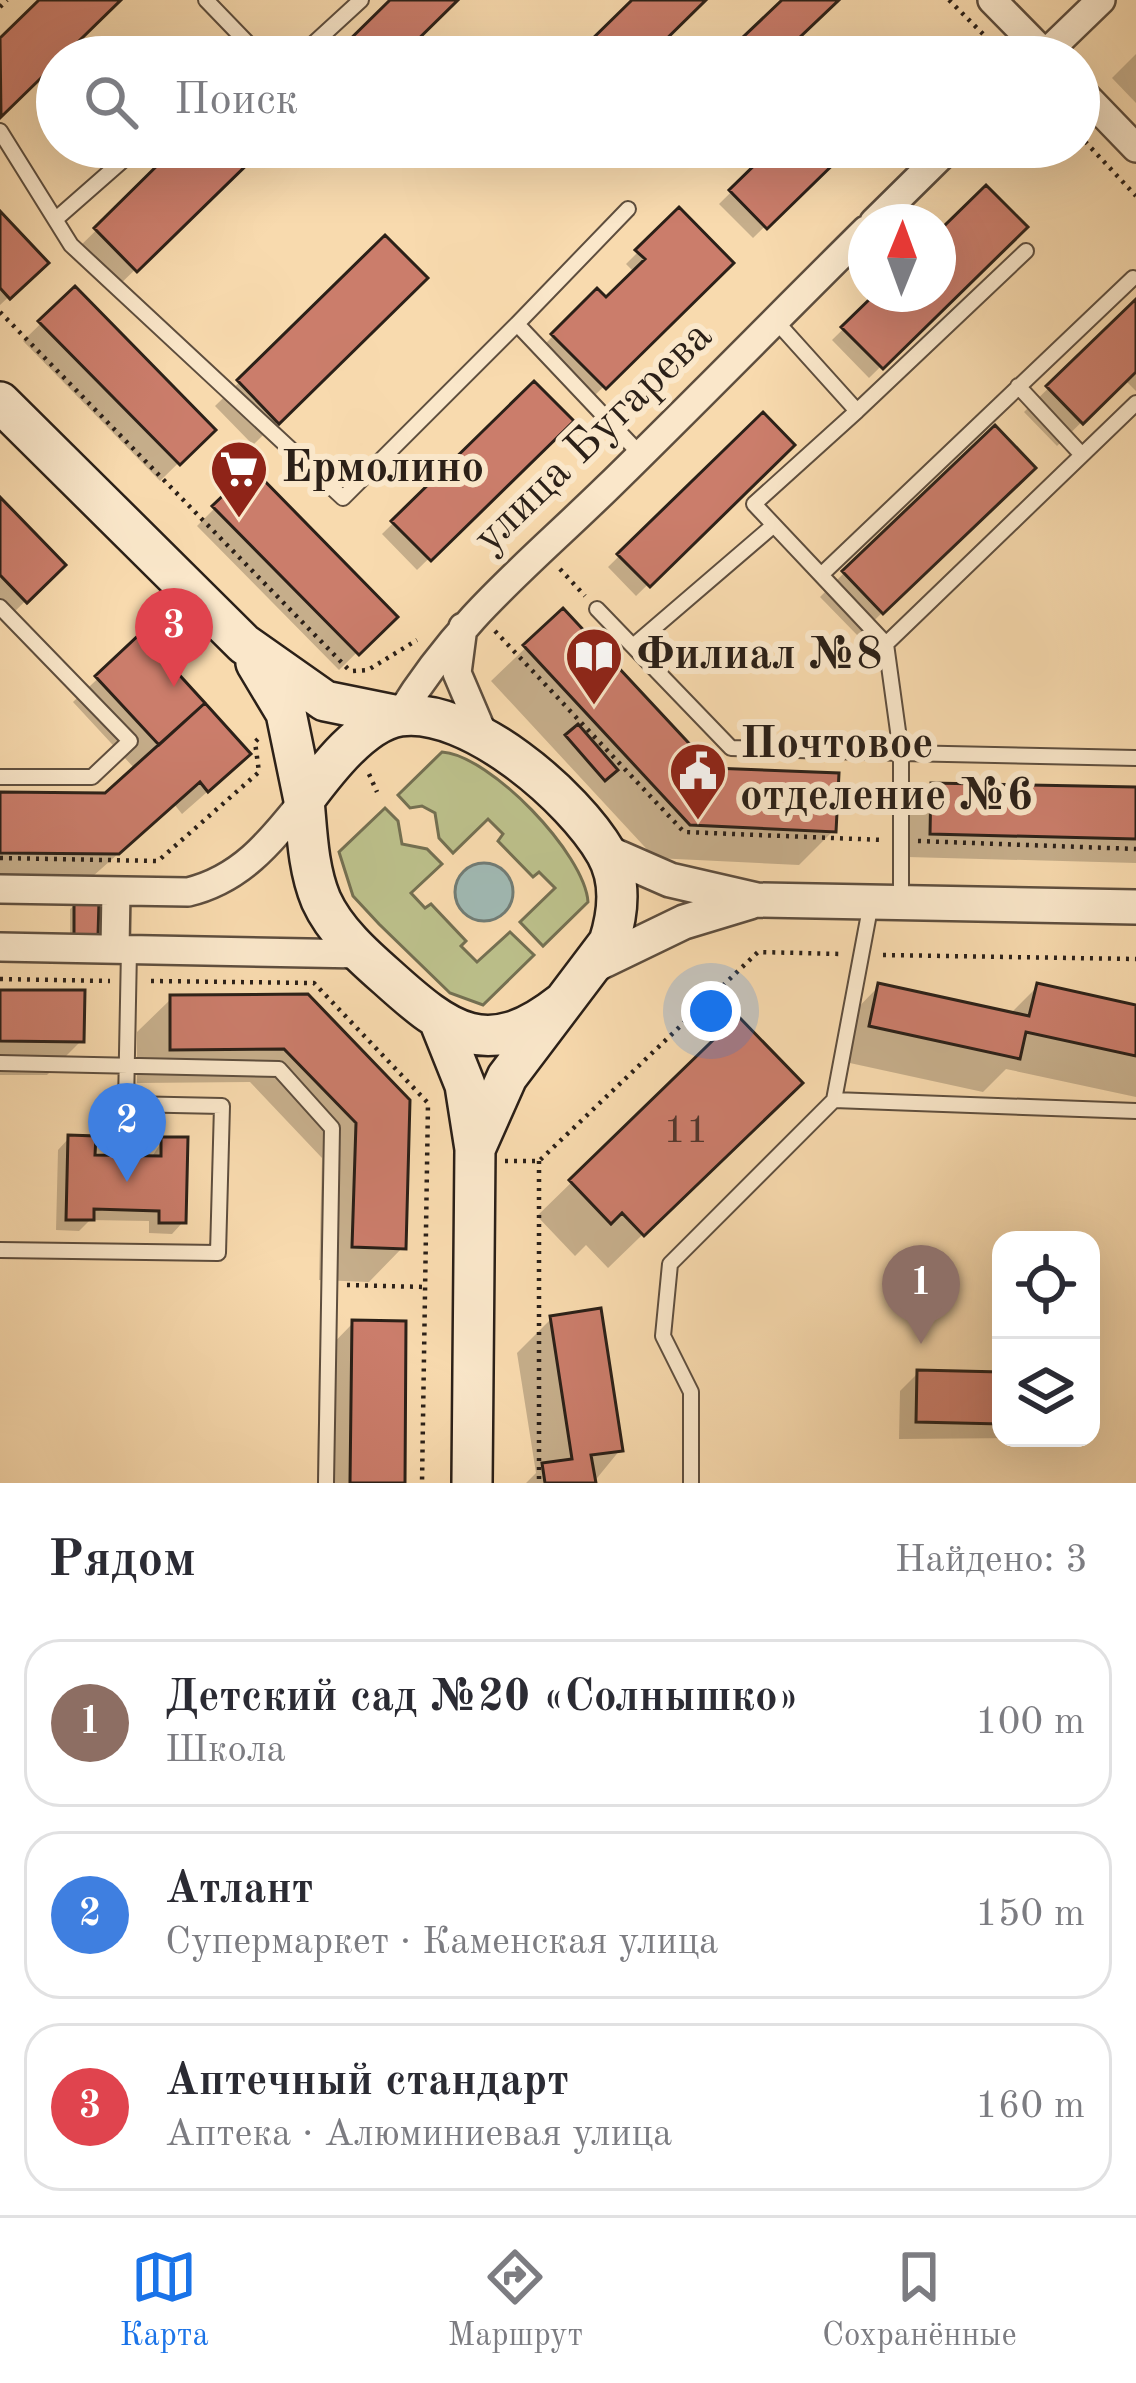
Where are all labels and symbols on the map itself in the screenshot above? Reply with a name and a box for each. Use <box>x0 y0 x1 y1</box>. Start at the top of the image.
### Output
north arrow <box>848 204 956 312</box>
street label: улица Бугарева <box>466 314 722 562</box>
supermarket icon: Ермолино <box>208 438 270 520</box>
place label: Ермолино <box>281 447 484 492</box>
pin: 3 <box>135 588 213 687</box>
library icon: Филиал №8 <box>563 625 625 707</box>
place label: Филиал №8 <box>636 634 882 679</box>
place label: Почтовое отделение №6 <box>740 723 1033 820</box>
public building icon: Почтовое отделение №6 <box>667 740 729 822</box>
your location <box>681 981 741 1041</box>
pin: 2 <box>88 1083 166 1182</box>
house number: 11 <box>663 1112 709 1151</box>
pin: 1 <box>882 1245 960 1344</box>

